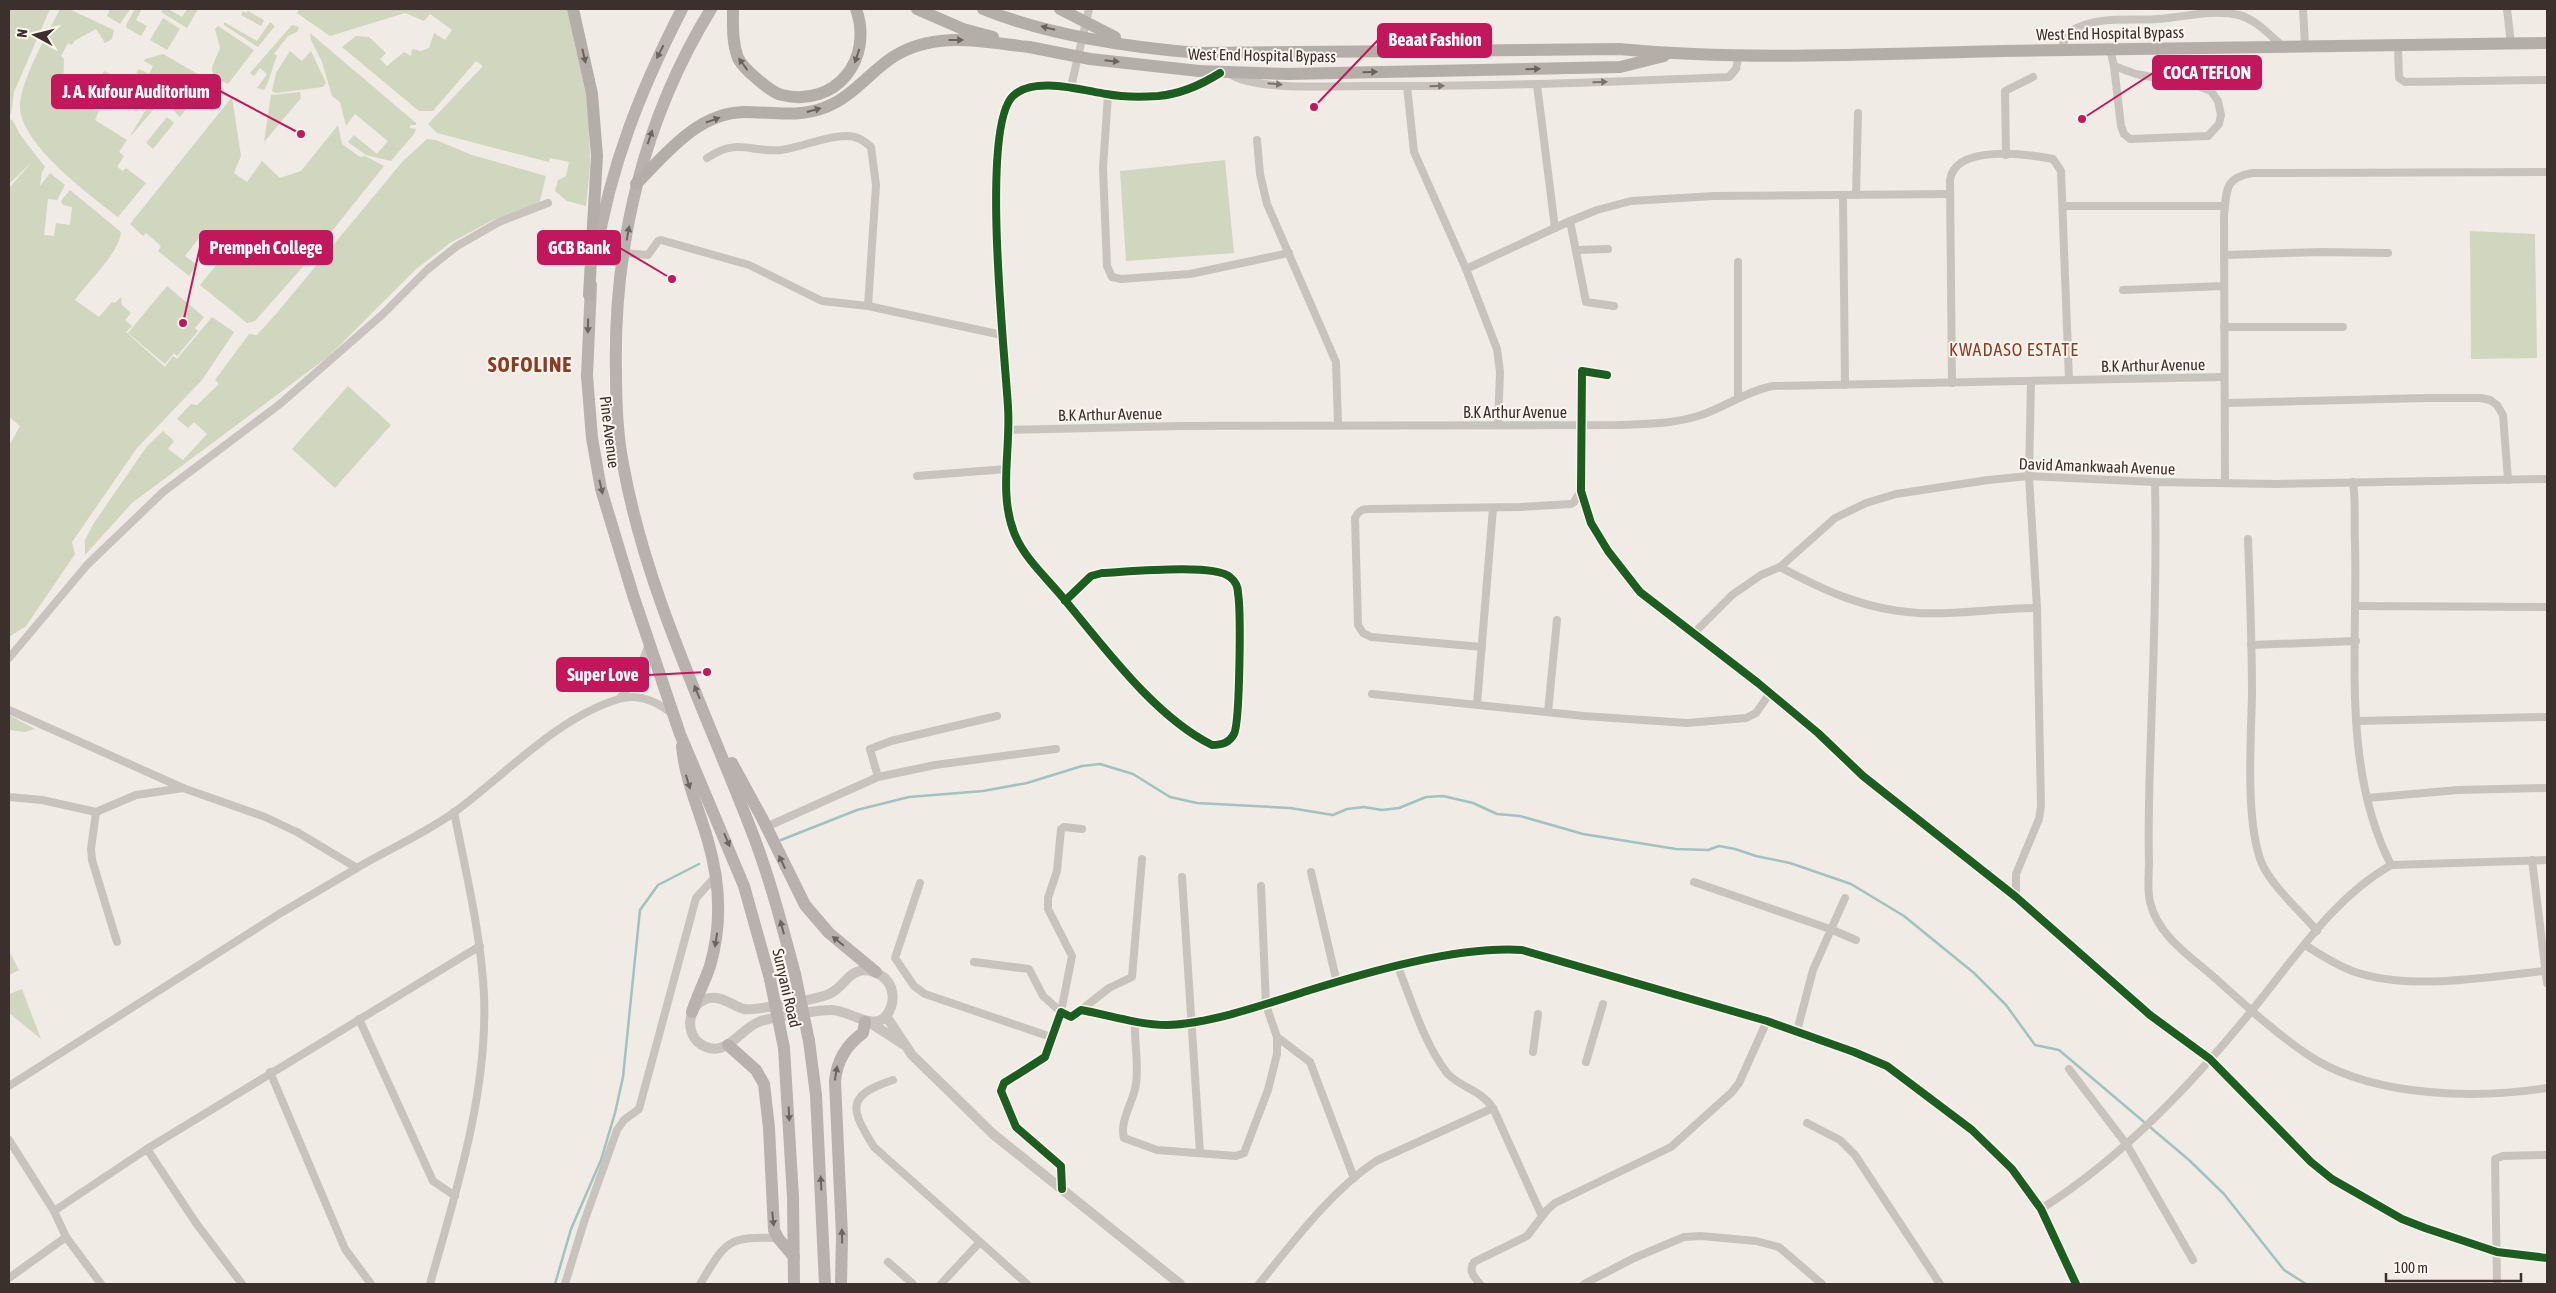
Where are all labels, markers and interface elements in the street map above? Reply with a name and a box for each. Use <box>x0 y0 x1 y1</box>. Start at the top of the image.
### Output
north arrow <box>10 10 60 60</box>
street label: West End Hospital Bypass <box>2036 23 2184 44</box>
one-way arrow <box>1041 24 1056 32</box>
callout: Beaat Fashion <box>1378 24 1491 57</box>
text: N <box>14 28 31 38</box>
text: Beaat Fashion <box>1389 29 1482 50</box>
one-way arrow <box>949 36 965 44</box>
one-way arrow <box>656 45 664 59</box>
street label: West End Hospital Bypass <box>1188 45 1336 66</box>
one-way arrow <box>580 49 588 64</box>
one-way arrow <box>853 49 861 64</box>
callout: COCA TEFLON <box>2153 56 2261 89</box>
one-way arrow <box>738 57 748 71</box>
one-way arrow <box>1104 57 1120 65</box>
text: COCA TEFLON <box>2163 62 2251 83</box>
one-way arrow <box>1525 65 1541 73</box>
one-way arrow <box>1362 68 1378 76</box>
callout: J. A. Kufour Auditorium <box>52 75 220 108</box>
one-way arrow <box>1592 78 1608 86</box>
one-way arrow <box>1267 80 1283 88</box>
text: J. A. Kufour Auditorium <box>61 81 210 102</box>
one-way arrow <box>1429 82 1445 90</box>
one-way arrow <box>807 106 822 114</box>
one-way arrow <box>706 116 721 123</box>
one-way arrow <box>646 129 654 144</box>
one-way arrow <box>624 224 632 240</box>
callout: Prempeh College <box>200 231 332 264</box>
callout: GCB Bank <box>538 231 620 264</box>
text: Prempeh College <box>210 237 322 258</box>
text: GCB Bank <box>548 237 611 258</box>
one-way arrow <box>584 318 592 334</box>
district label: KWADASO ESTATE <box>1949 339 2079 360</box>
district label: SOFOLINE <box>488 352 572 376</box>
street label: B.K Arthur Avenue <box>2101 355 2205 375</box>
street label: Pine Avenue <box>597 395 623 469</box>
street label: B.K Arthur Avenue <box>1463 403 1567 421</box>
street label: B.K Arthur Avenue <box>1058 404 1162 424</box>
street label: David Amankwaah Avenue <box>2018 454 2176 478</box>
one-way arrow <box>597 480 605 495</box>
callout: Super Love <box>557 658 648 691</box>
text: Super Love <box>567 664 639 685</box>
one-way arrow <box>692 685 700 699</box>
one-way arrow <box>684 774 692 789</box>
one-way arrow <box>723 833 731 847</box>
one-way arrow <box>778 855 786 869</box>
one-way arrow <box>778 919 786 934</box>
one-way arrow <box>711 932 719 948</box>
one-way arrow <box>832 935 845 946</box>
street label: Sunyani Road <box>768 947 805 1029</box>
one-way arrow <box>833 1065 841 1081</box>
one-way arrow <box>785 1107 793 1123</box>
one-way arrow <box>816 1175 824 1191</box>
one-way arrow <box>769 1211 777 1227</box>
one-way arrow <box>838 1227 846 1243</box>
scale bar <box>2386 1250 2521 1282</box>
text: 100 m <box>2394 1259 2428 1276</box>

